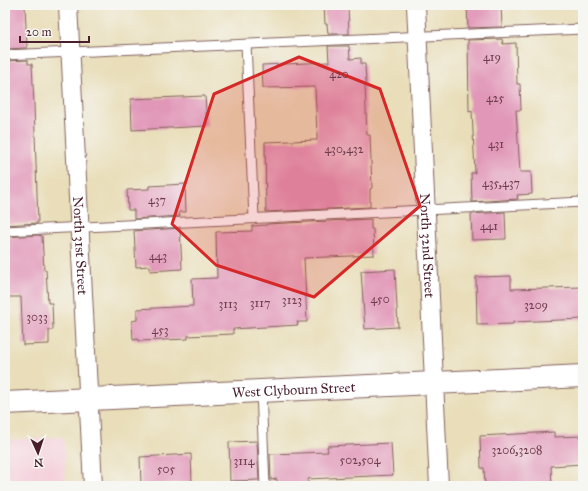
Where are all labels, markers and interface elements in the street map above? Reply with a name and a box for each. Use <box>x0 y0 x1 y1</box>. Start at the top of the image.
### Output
scale bar <box>20 18 89 44</box>
text: 20 m <box>26 25 52 39</box>
house number: 419 <box>483 50 501 64</box>
house number: 420 <box>329 67 349 81</box>
house number: 425 <box>486 91 504 105</box>
house number: 431 <box>488 137 504 151</box>
house number: 430,432 <box>324 142 364 156</box>
house number: 435,437 <box>482 176 520 190</box>
house number: 437 <box>148 193 166 207</box>
street label: North 32nd Street <box>416 193 438 299</box>
street label: North 31st Street <box>69 196 91 296</box>
house number: 441 <box>480 219 498 233</box>
house number: 443 <box>149 249 167 263</box>
house number: 450 <box>370 292 390 306</box>
house number: 3123 <box>282 293 302 307</box>
house number: 3117 <box>250 296 270 310</box>
house number: 3113 <box>218 297 238 311</box>
house number: 3209 <box>524 298 548 312</box>
house number: 3033 <box>26 310 48 324</box>
house number: 453 <box>151 323 169 337</box>
street label: West Clybourn Street <box>232 379 356 401</box>
north arrow <box>18 433 58 473</box>
house number: 3206,3208 <box>491 443 543 457</box>
house number: 502,504 <box>340 453 381 467</box>
house number: 3114 <box>234 454 255 468</box>
text: N <box>33 456 44 469</box>
house number: 505 <box>157 462 175 476</box>

